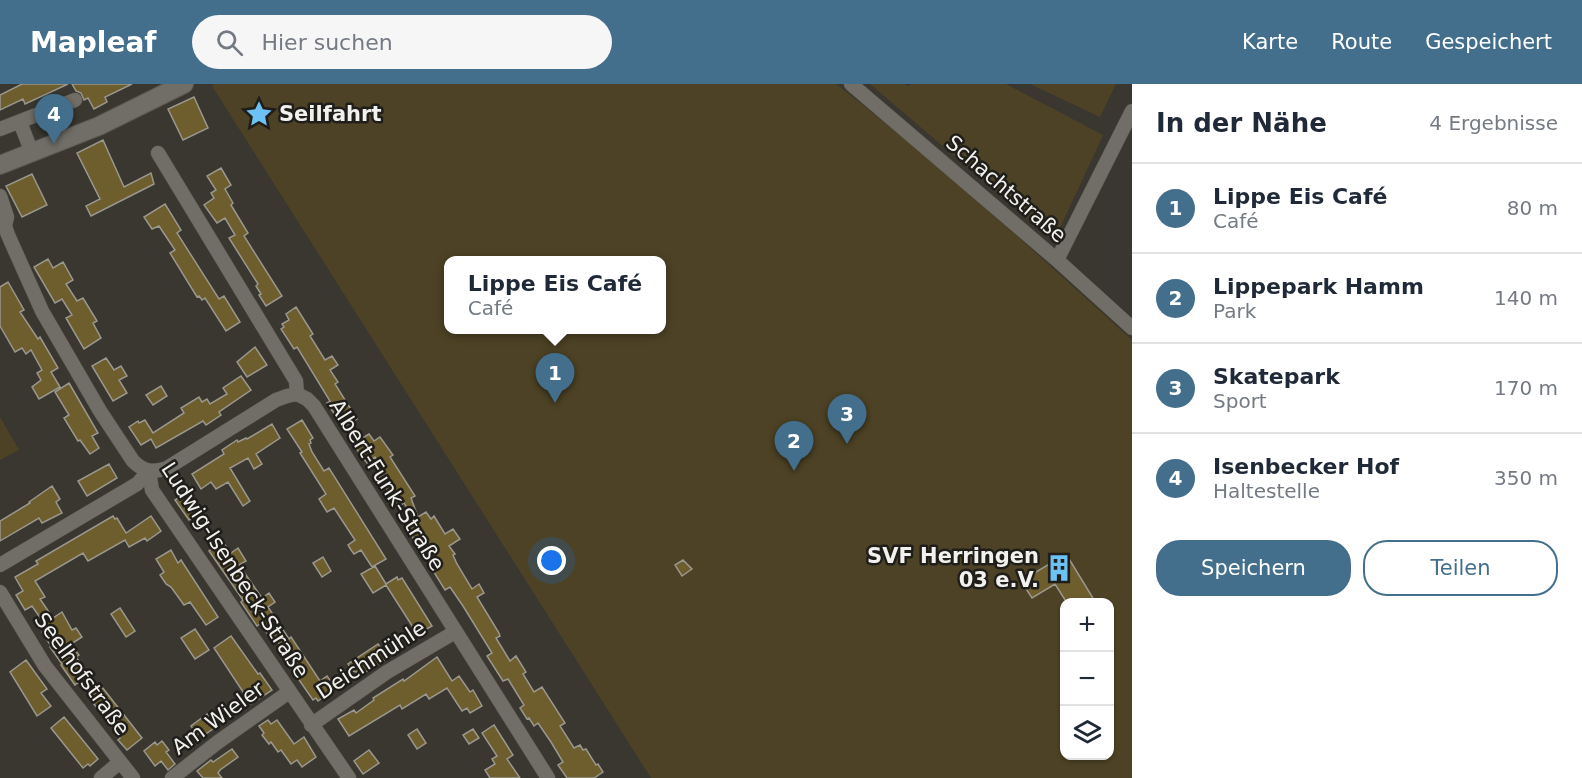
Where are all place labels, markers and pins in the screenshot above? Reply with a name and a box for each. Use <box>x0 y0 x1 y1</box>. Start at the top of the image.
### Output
pin: 4 <box>34 94 74 144</box>
place icon: Seilfahrt <box>244 99 274 129</box>
place label: Seilfahrt <box>279 102 381 126</box>
pin: 1 <box>536 354 574 403</box>
pin: 3 <box>828 394 866 444</box>
pin: 2 <box>774 422 814 471</box>
place label: SVF Herringen 03 e.V. <box>867 544 1039 592</box>
building icon: SVF Herringen 03 e.V. <box>1044 553 1074 583</box>

